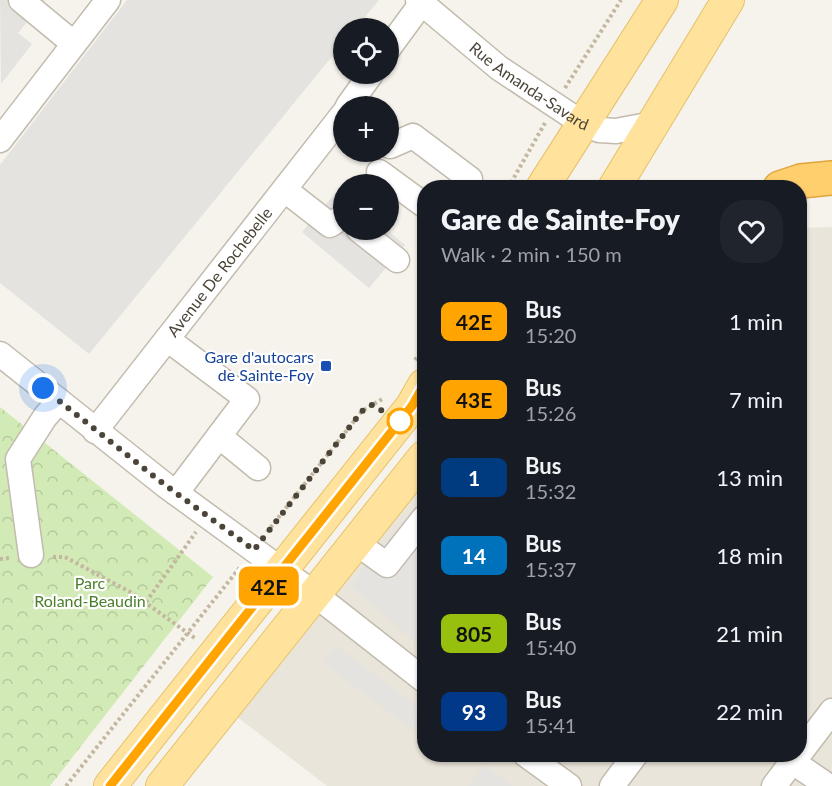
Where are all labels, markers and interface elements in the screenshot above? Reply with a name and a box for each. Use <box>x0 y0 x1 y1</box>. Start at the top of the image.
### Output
map controls <box>333 18 399 240</box>
button: locate <box>333 18 399 84</box>
street label: Rue Amanda-Savard <box>466 38 592 134</box>
button: + <box>333 96 399 162</box>
button: − <box>333 174 399 240</box>
button: heart <box>720 200 783 263</box>
text: Gare de Sainte-Foy <box>441 202 680 236</box>
street label: Avenue De Rochebelle <box>163 203 276 340</box>
text: Walk · 2 min · 150 m <box>441 242 622 266</box>
text: Bus <box>525 296 561 323</box>
text: 1 min <box>729 308 783 335</box>
text: 42E <box>456 309 492 334</box>
text: 15:20 <box>525 323 576 347</box>
place label: Gare d'autocars de Sainte-Foy <box>204 347 315 384</box>
marker: Gare d'autocars de Sainte-Foy <box>319 359 333 373</box>
your location <box>28 373 58 403</box>
text: Bus <box>525 374 561 401</box>
text: 7 min <box>729 386 783 413</box>
text: 43E <box>456 387 492 412</box>
text: 15:26 <box>525 401 576 425</box>
unlabelled marker <box>387 408 413 434</box>
text: Bus <box>525 452 561 479</box>
text: 13 min <box>716 464 783 491</box>
text: 1 <box>468 465 480 490</box>
text: 15:32 <box>525 479 576 503</box>
text: Bus <box>525 530 561 557</box>
text: 18 min <box>716 542 783 569</box>
text: 14 <box>462 543 486 568</box>
text: 15:37 <box>525 557 576 581</box>
line badge: 42E <box>234 566 304 606</box>
park label: Parc Roland-Beaudin <box>34 573 146 610</box>
text: 42E <box>251 574 287 599</box>
text: Bus <box>525 608 561 635</box>
text: 21 min <box>716 620 783 647</box>
text: 805 <box>456 621 492 646</box>
text: 15:40 <box>525 635 576 659</box>
text: Bus <box>525 686 561 713</box>
text: 22 min <box>716 698 783 725</box>
text: 93 <box>462 699 486 724</box>
text: 15:41 <box>525 713 576 737</box>

